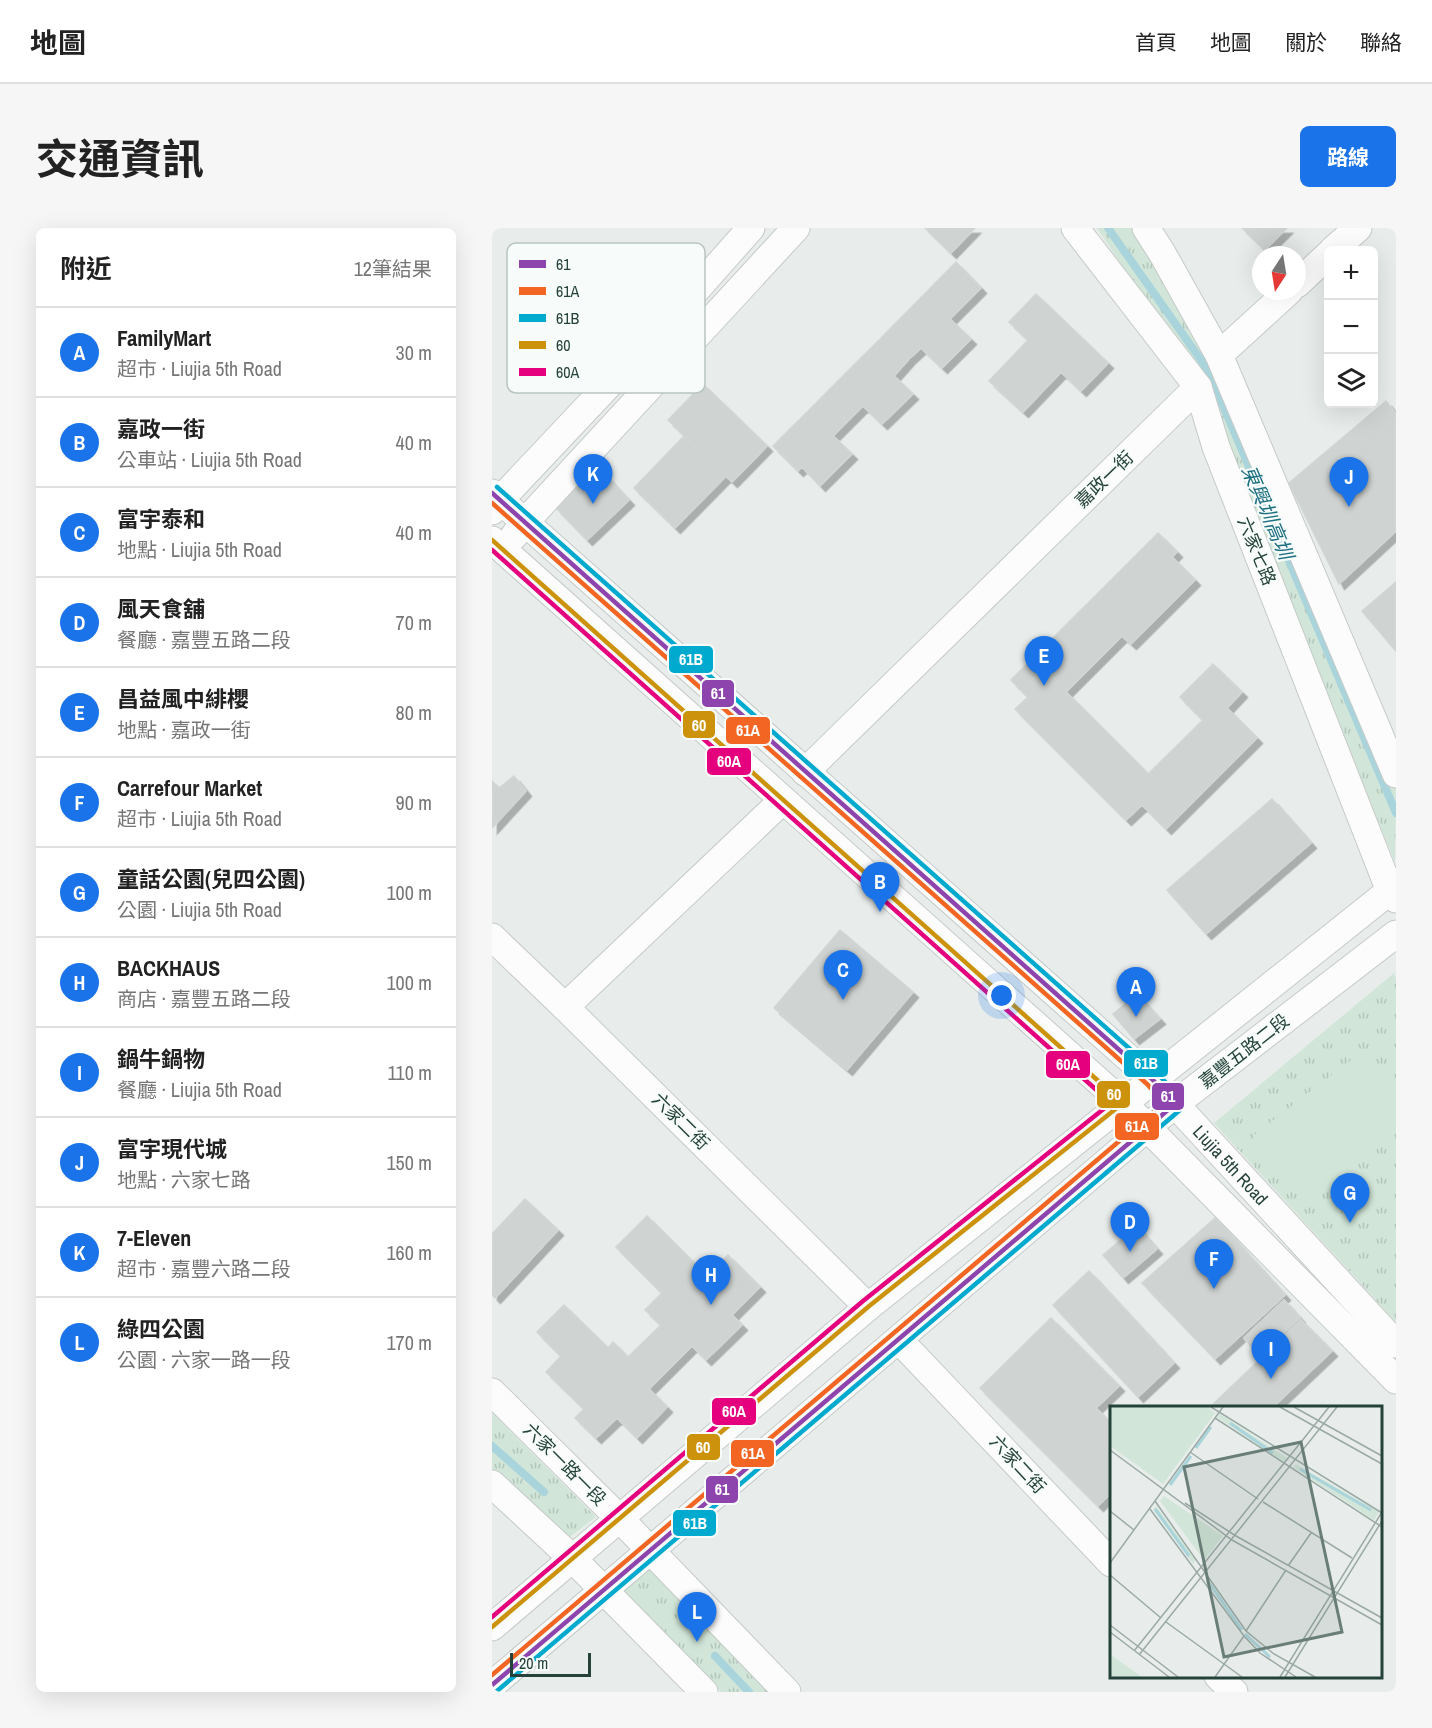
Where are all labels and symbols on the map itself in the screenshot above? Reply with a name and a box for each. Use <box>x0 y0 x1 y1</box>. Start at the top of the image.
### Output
legend <box>507 243 705 393</box>
north arrow <box>1252 246 1306 300</box>
text: 61 <box>556 253 571 275</box>
text: 61A <box>556 280 580 302</box>
text: 61B <box>556 307 580 329</box>
text: 60 <box>556 334 571 356</box>
text: 60A <box>556 361 580 383</box>
street label: 嘉政一街 <box>1069 445 1139 513</box>
pin: K <box>574 454 612 504</box>
pin: J <box>1330 458 1368 507</box>
water label: 東興圳高圳 <box>1236 461 1301 566</box>
street label: 六家七路 <box>1232 513 1282 589</box>
pin: E <box>1024 636 1064 686</box>
line badge: 61B <box>668 645 714 674</box>
text: 61B <box>679 648 703 670</box>
line badge: 61 <box>701 679 735 708</box>
text: 61 <box>711 682 726 704</box>
line badge: 60 <box>682 710 716 739</box>
text: 60 <box>692 714 706 736</box>
line badge: 61A <box>725 716 771 745</box>
text: 61A <box>736 719 761 741</box>
line badge: 60A <box>706 747 752 776</box>
text: 60A <box>717 750 742 772</box>
pin: B <box>860 862 900 912</box>
pin: C <box>824 950 862 1000</box>
pin: A <box>1116 968 1156 1017</box>
your location <box>987 981 1016 1010</box>
street label: 嘉豐五路二段 <box>1194 1008 1294 1094</box>
line badge: 61B <box>1123 1049 1169 1078</box>
line badge: 60A <box>1045 1050 1091 1079</box>
text: 61B <box>1134 1052 1158 1074</box>
text: 60A <box>1056 1053 1081 1075</box>
line badge: 60 <box>1096 1080 1131 1109</box>
line badge: 61 <box>1151 1082 1185 1111</box>
text: 60 <box>1107 1083 1121 1105</box>
text: 61 <box>1161 1085 1176 1107</box>
street label: 六家二街 <box>647 1087 715 1155</box>
line badge: 61A <box>1114 1112 1160 1141</box>
text: 61A <box>1125 1115 1150 1137</box>
street label: Liujia 5th Road <box>1188 1119 1274 1210</box>
pin: G <box>1330 1174 1370 1223</box>
pin: D <box>1110 1202 1150 1252</box>
pin: F <box>1194 1240 1234 1289</box>
pin: H <box>692 1256 730 1305</box>
pin: I <box>1252 1330 1290 1379</box>
line badge: 60A <box>711 1397 757 1426</box>
text: 60A <box>722 1400 747 1422</box>
inset map <box>1110 1406 1381 1677</box>
street label: 六家一路一段 <box>518 1417 612 1511</box>
street label: 六家二街 <box>984 1429 1052 1499</box>
line badge: 60 <box>686 1433 721 1461</box>
text: 60 <box>696 1436 710 1458</box>
line badge: 61A <box>730 1439 775 1468</box>
text: 61A <box>741 1442 766 1464</box>
line badge: 61 <box>705 1475 739 1504</box>
text: 61 <box>715 1478 730 1500</box>
line badge: 61B <box>672 1509 717 1537</box>
text: 61B <box>683 1512 707 1534</box>
pin: L <box>678 1592 716 1642</box>
scale bar <box>510 1650 591 1678</box>

